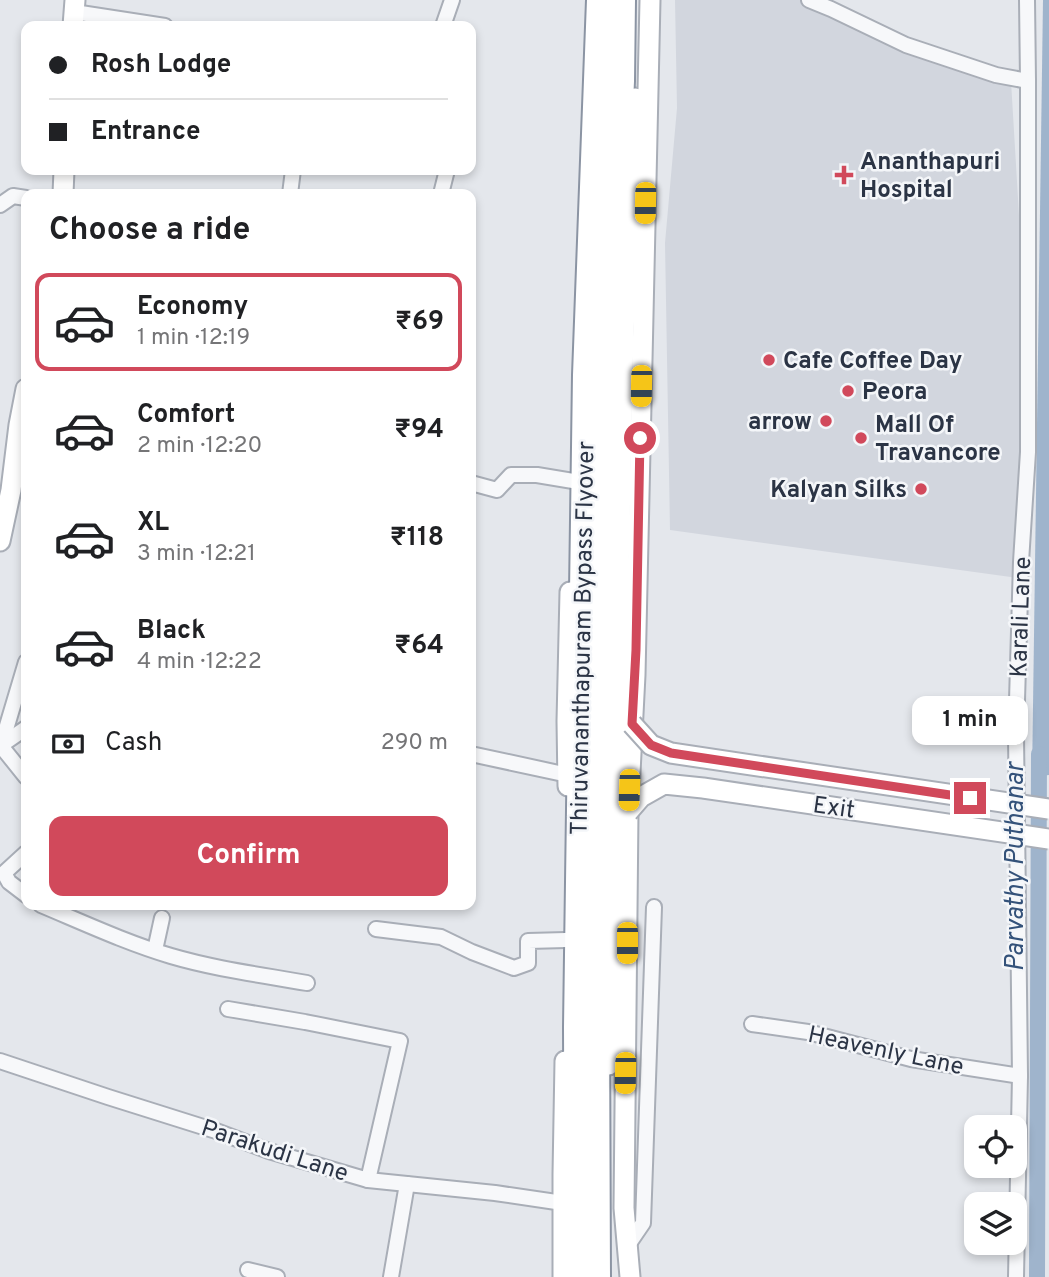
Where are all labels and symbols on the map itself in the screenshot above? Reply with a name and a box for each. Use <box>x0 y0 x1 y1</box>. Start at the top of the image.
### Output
place label: Ananthapuri Hospital <box>860 148 1000 206</box>
marker: Ananthapuri Hospital <box>834 165 854 185</box>
car <box>635 182 656 224</box>
place label: Cafe Coffee Day <box>783 347 962 377</box>
marker: Cafe Coffee Day <box>761 352 777 368</box>
car <box>631 365 652 407</box>
place label: Peora <box>862 378 927 408</box>
marker: Peora <box>840 383 856 399</box>
place label: arrow <box>748 408 812 438</box>
place label: Mall Of Travancore <box>875 411 1001 469</box>
marker: arrow <box>818 413 834 429</box>
route start <box>624 422 656 454</box>
marker: Mall Of Travancore <box>853 430 869 446</box>
street label: Thiruvananthapuram Bypass Flyover <box>566 441 602 835</box>
place label: Kalyan Silks <box>770 476 907 506</box>
marker: Kalyan Silks <box>913 481 929 497</box>
street label: Karali Lane <box>1005 556 1039 678</box>
callout: 1 min <box>912 696 1028 746</box>
water label: Parvathy Puthanar <box>1000 761 1033 971</box>
car <box>618 769 641 811</box>
route end <box>954 782 986 814</box>
street label: Exit <box>811 791 857 827</box>
car <box>617 922 638 964</box>
street label: Heavenly Lane <box>805 1021 966 1083</box>
car <box>615 1052 636 1094</box>
street label: Parakudi Lane <box>197 1114 352 1190</box>

